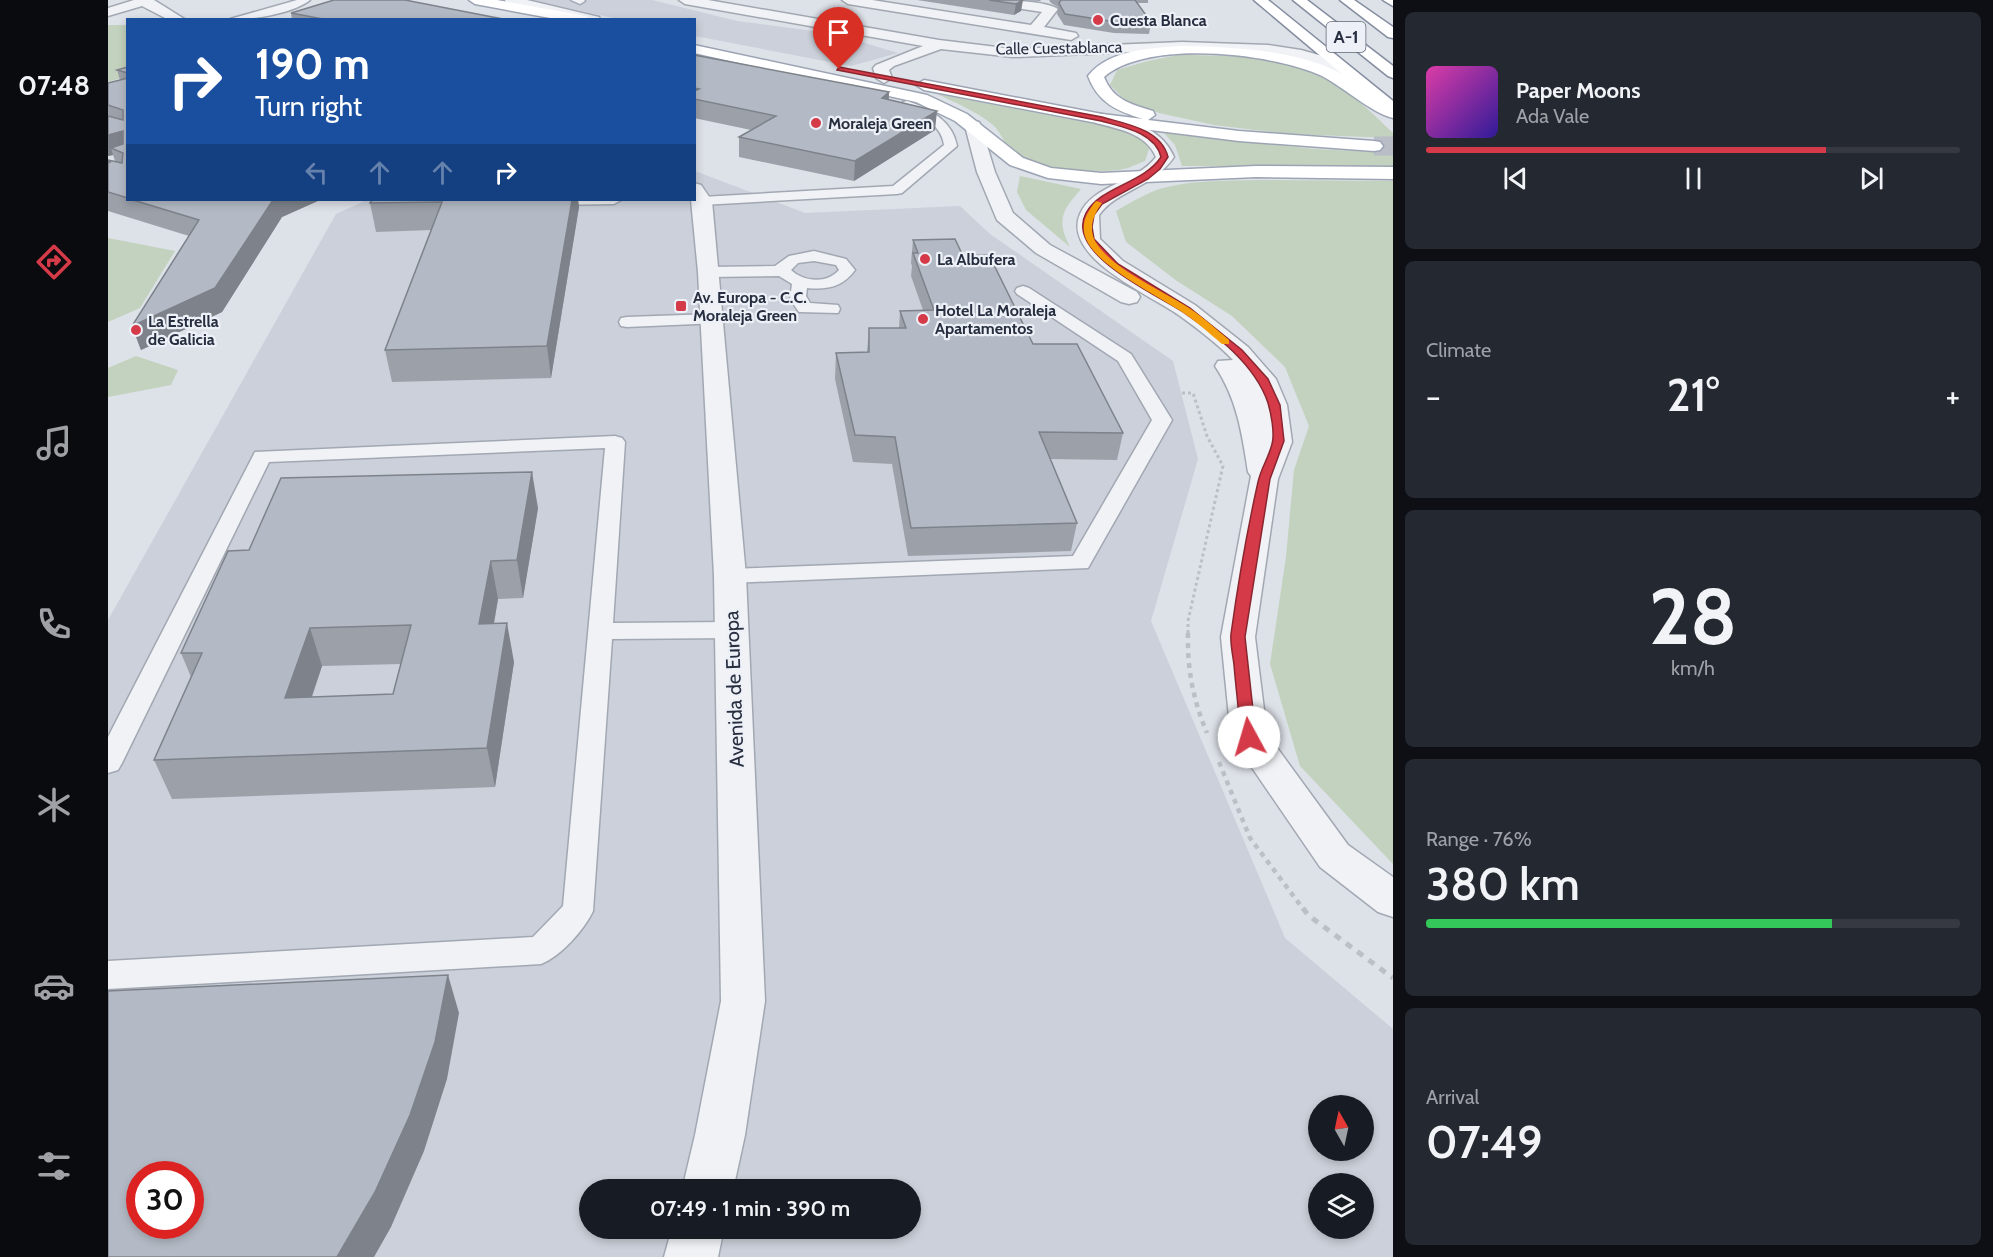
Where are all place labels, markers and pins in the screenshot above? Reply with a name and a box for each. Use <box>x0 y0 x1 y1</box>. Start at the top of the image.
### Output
pin <box>813 7 864 69</box>
place label: Cuesta Blanca <box>1110 11 1207 30</box>
marker: Cuesta Blanca <box>1091 13 1105 27</box>
place label: Moraleja Green <box>828 114 932 133</box>
marker: Moraleja Green <box>809 116 823 130</box>
place label: La Albufera <box>937 250 1015 269</box>
marker: La Albufera <box>918 252 932 266</box>
place label: Av. Europa - C.C. Moraleja Green <box>693 288 807 325</box>
marker: Av. Europa - C.C. Moraleja Green <box>674 299 688 313</box>
place label: Hotel La Moraleja Apartamentos <box>935 301 1056 338</box>
place label: La Estrella de Galicia <box>148 312 219 349</box>
marker: Hotel La Moraleja Apartamentos <box>916 312 930 326</box>
marker: La Estrella de Galicia <box>129 323 143 337</box>

